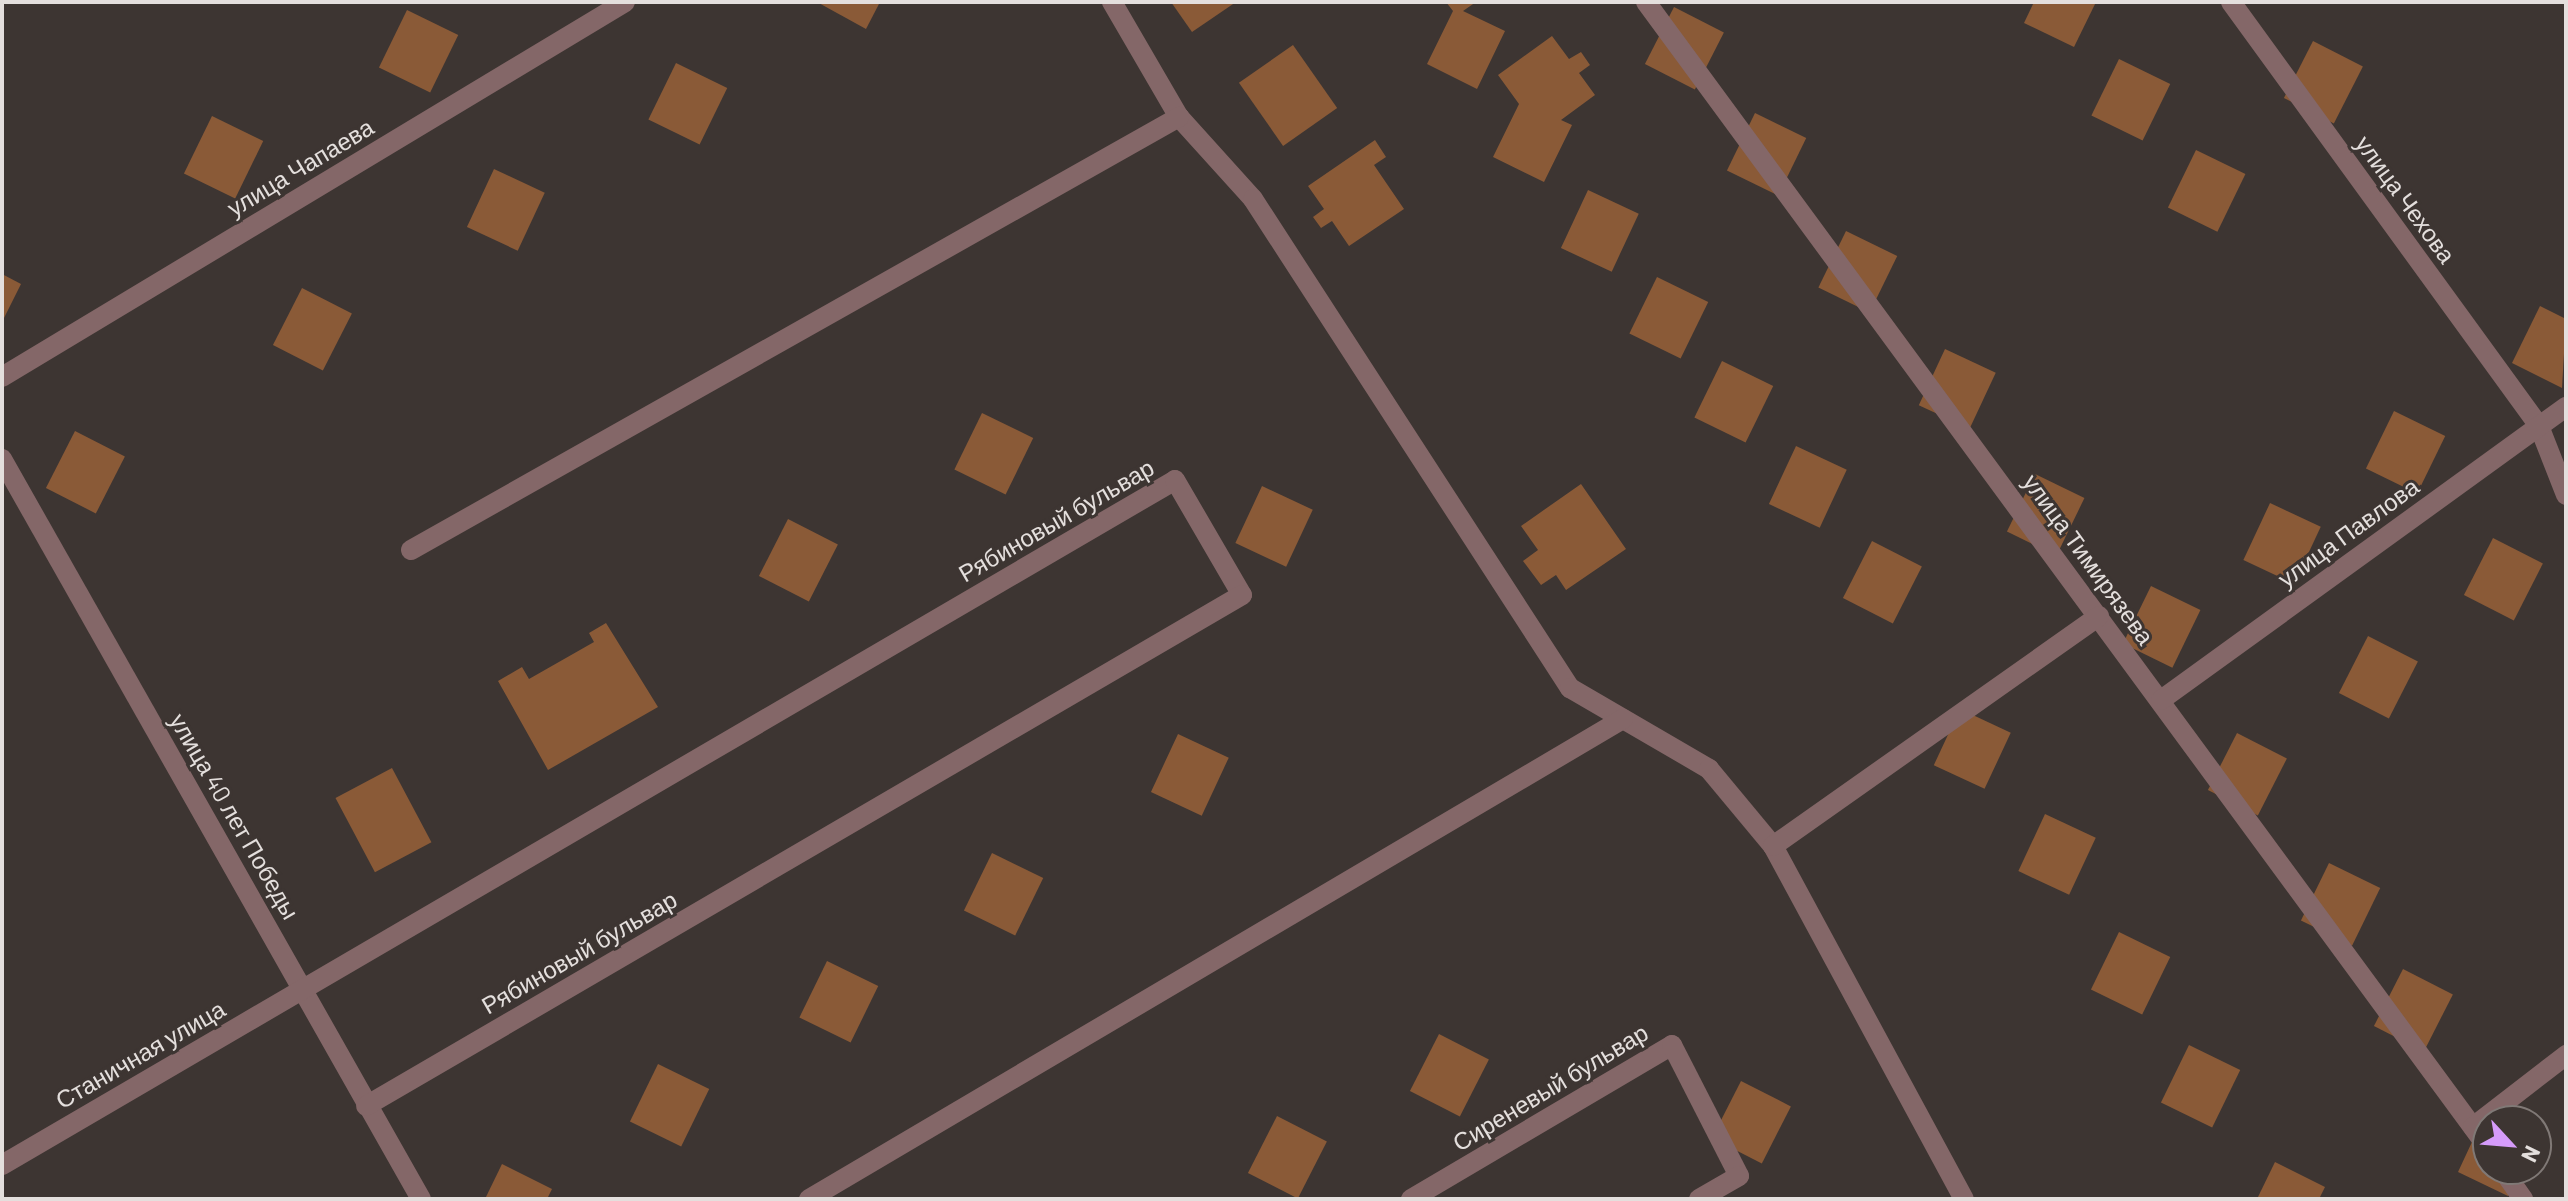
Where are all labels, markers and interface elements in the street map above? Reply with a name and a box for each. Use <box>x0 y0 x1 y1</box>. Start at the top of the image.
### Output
street label: улица Чапаева <box>222 112 378 222</box>
street label: улица Чехова <box>2350 130 2462 268</box>
street label: Рябиновый бульвар <box>953 452 1159 588</box>
street label: улица Тимирязева <box>2017 468 2161 650</box>
street label: улица Павлова <box>2272 471 2424 593</box>
street label: улица 40 лет Победы <box>164 708 306 924</box>
street label: Рябиновый бульвар <box>476 884 682 1020</box>
street label: Станичная улица <box>50 994 230 1114</box>
street label: Сиреневый бульвар <box>1447 1017 1653 1157</box>
north arrow <box>2472 1105 2552 1185</box>
text: N <box>2517 1142 2547 1167</box>

